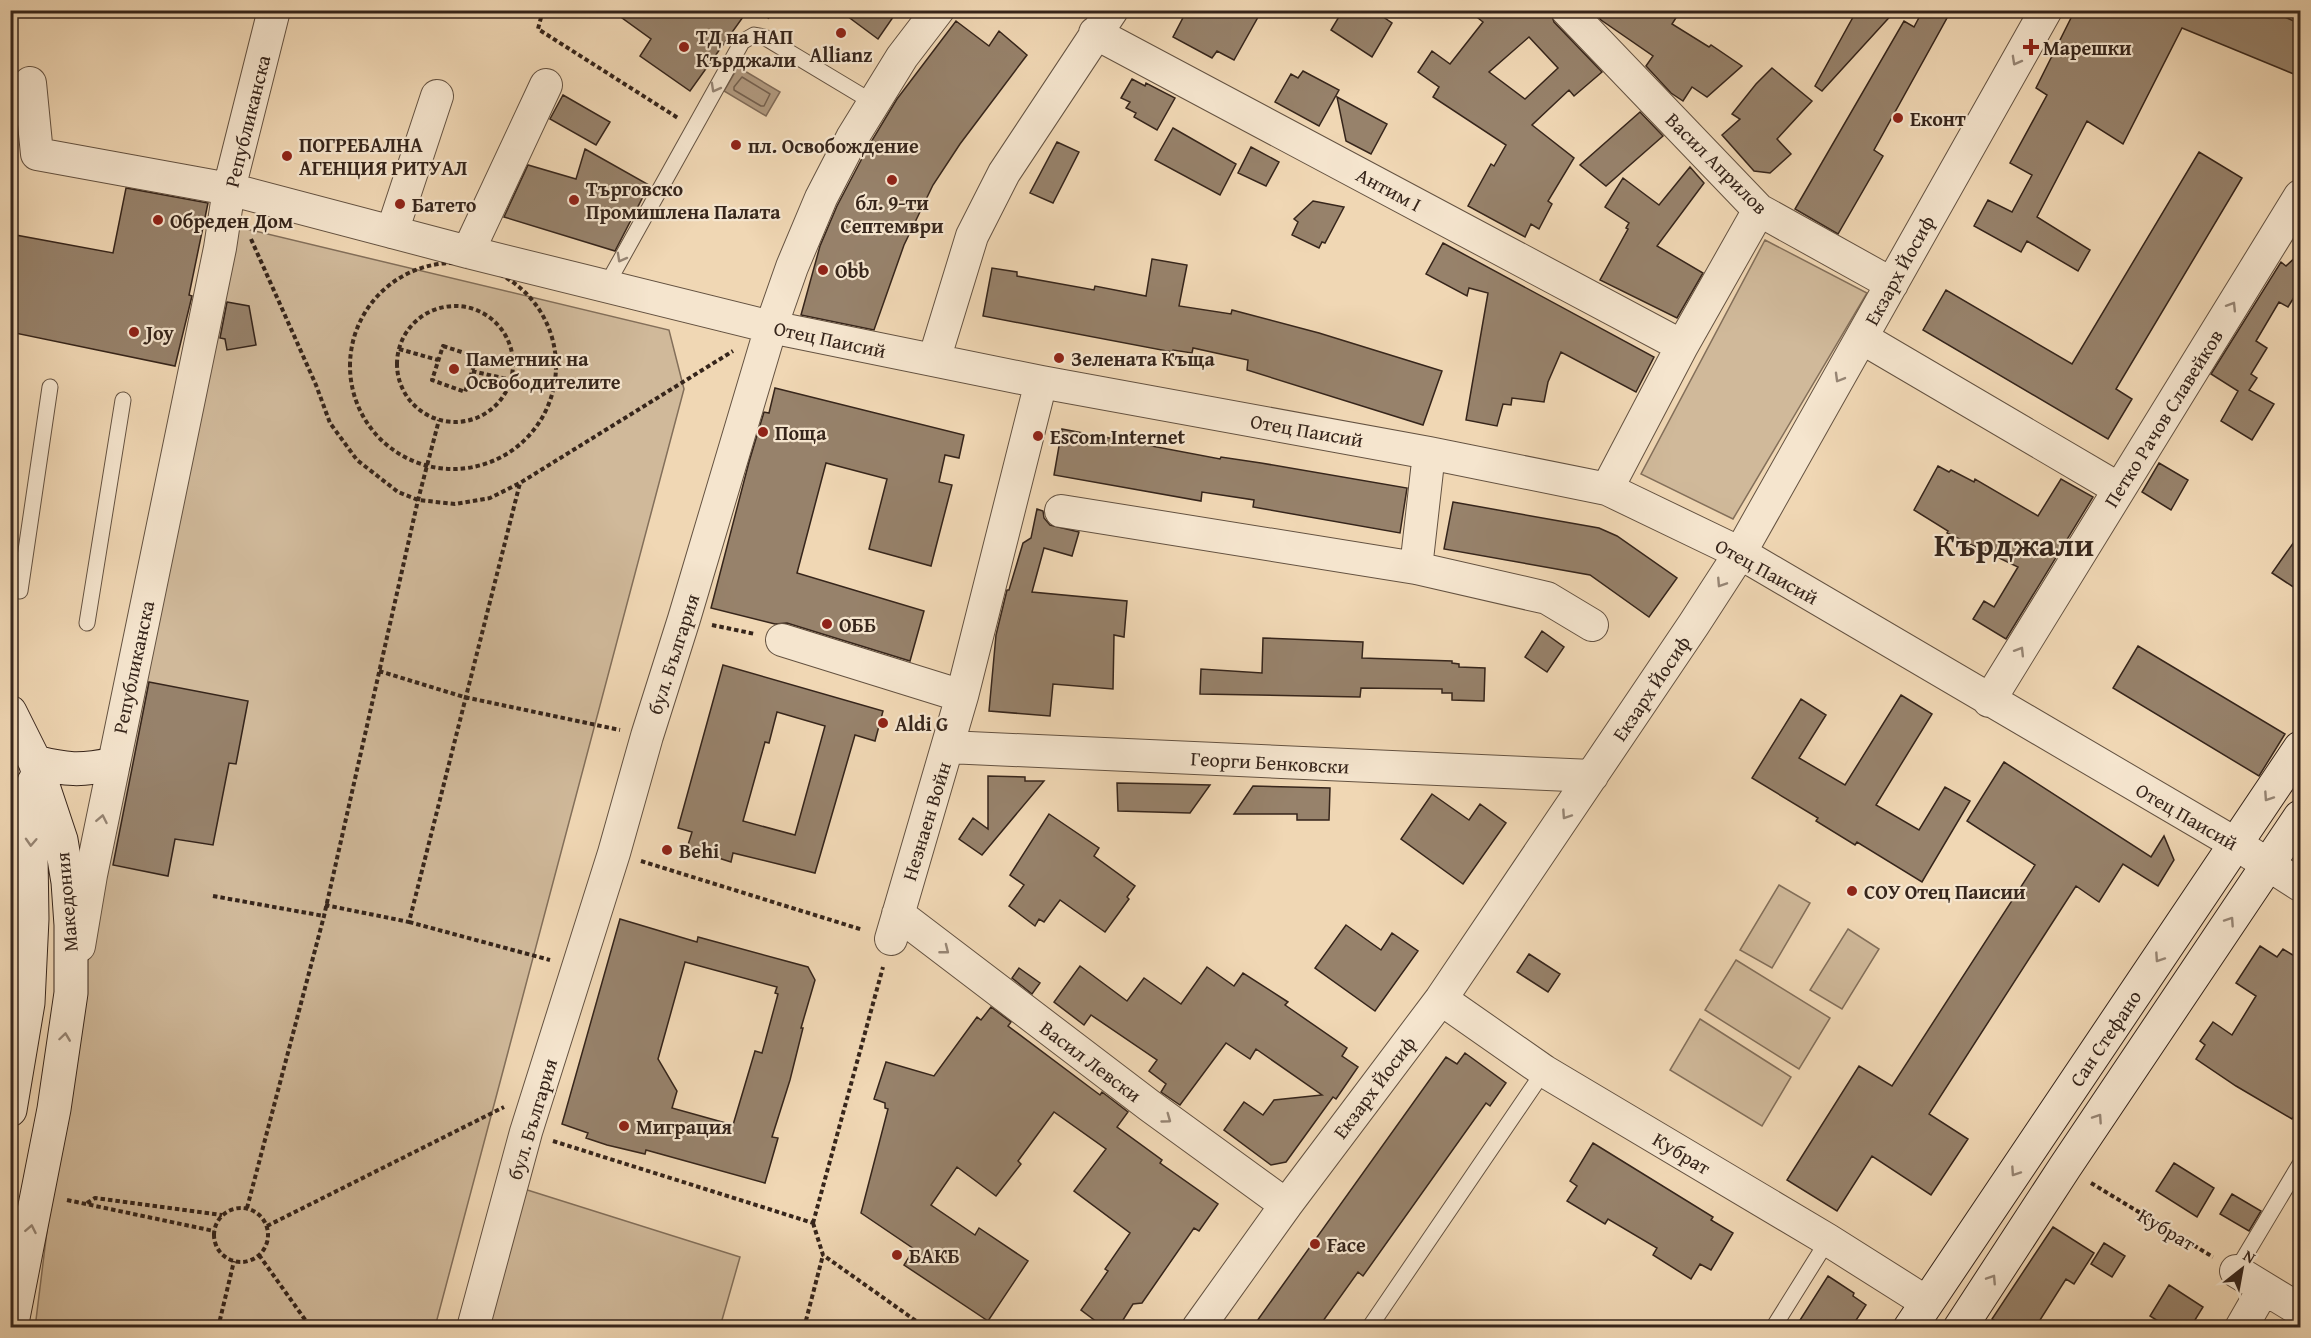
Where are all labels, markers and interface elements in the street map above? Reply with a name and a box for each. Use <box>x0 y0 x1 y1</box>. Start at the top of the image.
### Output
place label: ТД на НАП Кърджали <box>696 22 796 74</box>
marker: Allianz <box>834 26 848 40</box>
place label: Марешки <box>2043 33 2132 62</box>
marker: ТД на НАП Кърджали <box>677 40 691 54</box>
place label: Allianz <box>810 40 873 69</box>
marker: Марешки <box>2024 40 2038 54</box>
street label: Републиканска <box>217 51 278 190</box>
one-way arrow <box>2012 55 2023 65</box>
one-way arrow <box>711 82 722 92</box>
place label: Еконт <box>1910 104 1966 133</box>
street label: Васил Априлов <box>1659 105 1775 221</box>
marker: Еконт <box>1891 111 1905 125</box>
place label: ПОГРЕБАЛНА АГЕНЦИЯ РИТУАЛ <box>299 130 467 182</box>
place label: пл. Освобождение <box>748 131 919 160</box>
marker: пл. Освобождение <box>729 138 743 152</box>
marker: ПОГРЕБАЛНА АГЕНЦИЯ РИТУАЛ <box>280 149 294 163</box>
street label: Антим I <box>1351 160 1427 218</box>
marker: бл. 9-ти Септември <box>885 173 899 187</box>
place label: Търговско Промишлена Палата <box>586 174 781 226</box>
place label: бл. 9-ти Септември <box>840 188 944 240</box>
place label: Батето <box>412 190 477 219</box>
marker: Търговско Промишлена Палата <box>567 193 581 207</box>
marker: Батето <box>393 197 407 211</box>
place label: Обреден Дом <box>170 206 293 235</box>
street label: Екзарх Йосиф <box>1857 210 1941 330</box>
marker: Обреден Дом <box>151 213 165 227</box>
one-way arrow <box>617 252 628 263</box>
place label: Obb <box>835 256 870 285</box>
marker: Obb <box>816 263 830 277</box>
one-way arrow <box>2225 302 2237 312</box>
street label: Отец Паисий <box>771 313 889 365</box>
place label: Joy <box>143 318 175 347</box>
street label: Петко Рачов Славейков <box>2096 323 2230 513</box>
marker: Joy <box>127 325 141 339</box>
place label: Паметник на Освободителите <box>466 344 621 396</box>
place label: Зелената Къща <box>1071 344 1215 373</box>
marker: Зелената Къща <box>1052 351 1066 365</box>
marker: Паметник на Освободителите <box>447 362 461 376</box>
one-way arrow <box>1835 372 1846 382</box>
street label: Отец Паисий <box>1248 406 1366 454</box>
place label: Поща <box>775 418 827 447</box>
place label: Escom Internet <box>1050 422 1185 451</box>
marker: Поща <box>756 425 770 439</box>
marker: Escom Internet <box>1031 429 1045 443</box>
district label: Кърджали <box>1934 521 2094 568</box>
street label: Отец Паисий <box>1710 531 1824 611</box>
one-way arrow <box>1716 577 1728 587</box>
street label: бул. България <box>640 590 706 718</box>
street label: Републиканска <box>105 597 161 736</box>
place label: ОББ <box>839 610 876 639</box>
marker: ОББ <box>820 617 834 631</box>
street label: Екзарх Йосиф <box>1605 629 1697 747</box>
one-way arrow <box>2012 647 2024 657</box>
place label: Aldi G <box>895 709 948 738</box>
marker: Aldi G <box>876 716 890 730</box>
street label: Георги Бенковски <box>1190 743 1350 781</box>
street label: Незнаен Войн <box>894 758 958 884</box>
street label: Отец Паисий <box>2130 775 2244 857</box>
one-way arrow <box>2264 790 2275 801</box>
one-way arrow <box>1562 808 1573 819</box>
one-way arrow <box>95 815 108 825</box>
place label: Behi <box>679 836 719 865</box>
one-way arrow <box>25 837 38 846</box>
marker: Behi <box>660 843 674 857</box>
street label: Македония <box>47 851 85 953</box>
place label: СОУ Отец Паисии <box>1864 877 2026 906</box>
marker: СОУ Отец Паисии <box>1845 884 1859 898</box>
one-way arrow <box>2222 917 2234 927</box>
one-way arrow <box>938 943 949 954</box>
one-way arrow <box>2155 952 2166 963</box>
street label: Сан Стефано <box>2062 984 2148 1092</box>
street label: Васил Левски <box>1034 1013 1148 1109</box>
street label: Екзарх Йосиф <box>1326 1030 1422 1144</box>
one-way arrow <box>58 1032 70 1042</box>
street label: бул. България <box>500 1055 564 1183</box>
one-way arrow <box>1161 1111 1172 1122</box>
place label: Миграция <box>636 1112 732 1141</box>
one-way arrow <box>2090 1114 2102 1124</box>
marker: Миграция <box>617 1119 631 1133</box>
street label: Кубрат <box>1648 1124 1717 1182</box>
one-way arrow <box>2011 1166 2022 1177</box>
street label: Кубрат <box>2133 1200 2202 1258</box>
one-way arrow <box>24 1224 37 1234</box>
place label: Face <box>1327 1230 1366 1259</box>
marker: Face <box>1308 1237 1322 1251</box>
north arrow <box>2212 1239 2272 1299</box>
place label: БАКБ <box>909 1241 960 1270</box>
text: N <box>2239 1243 2261 1269</box>
marker: БАКБ <box>890 1248 904 1262</box>
one-way arrow <box>1984 1274 1995 1285</box>

